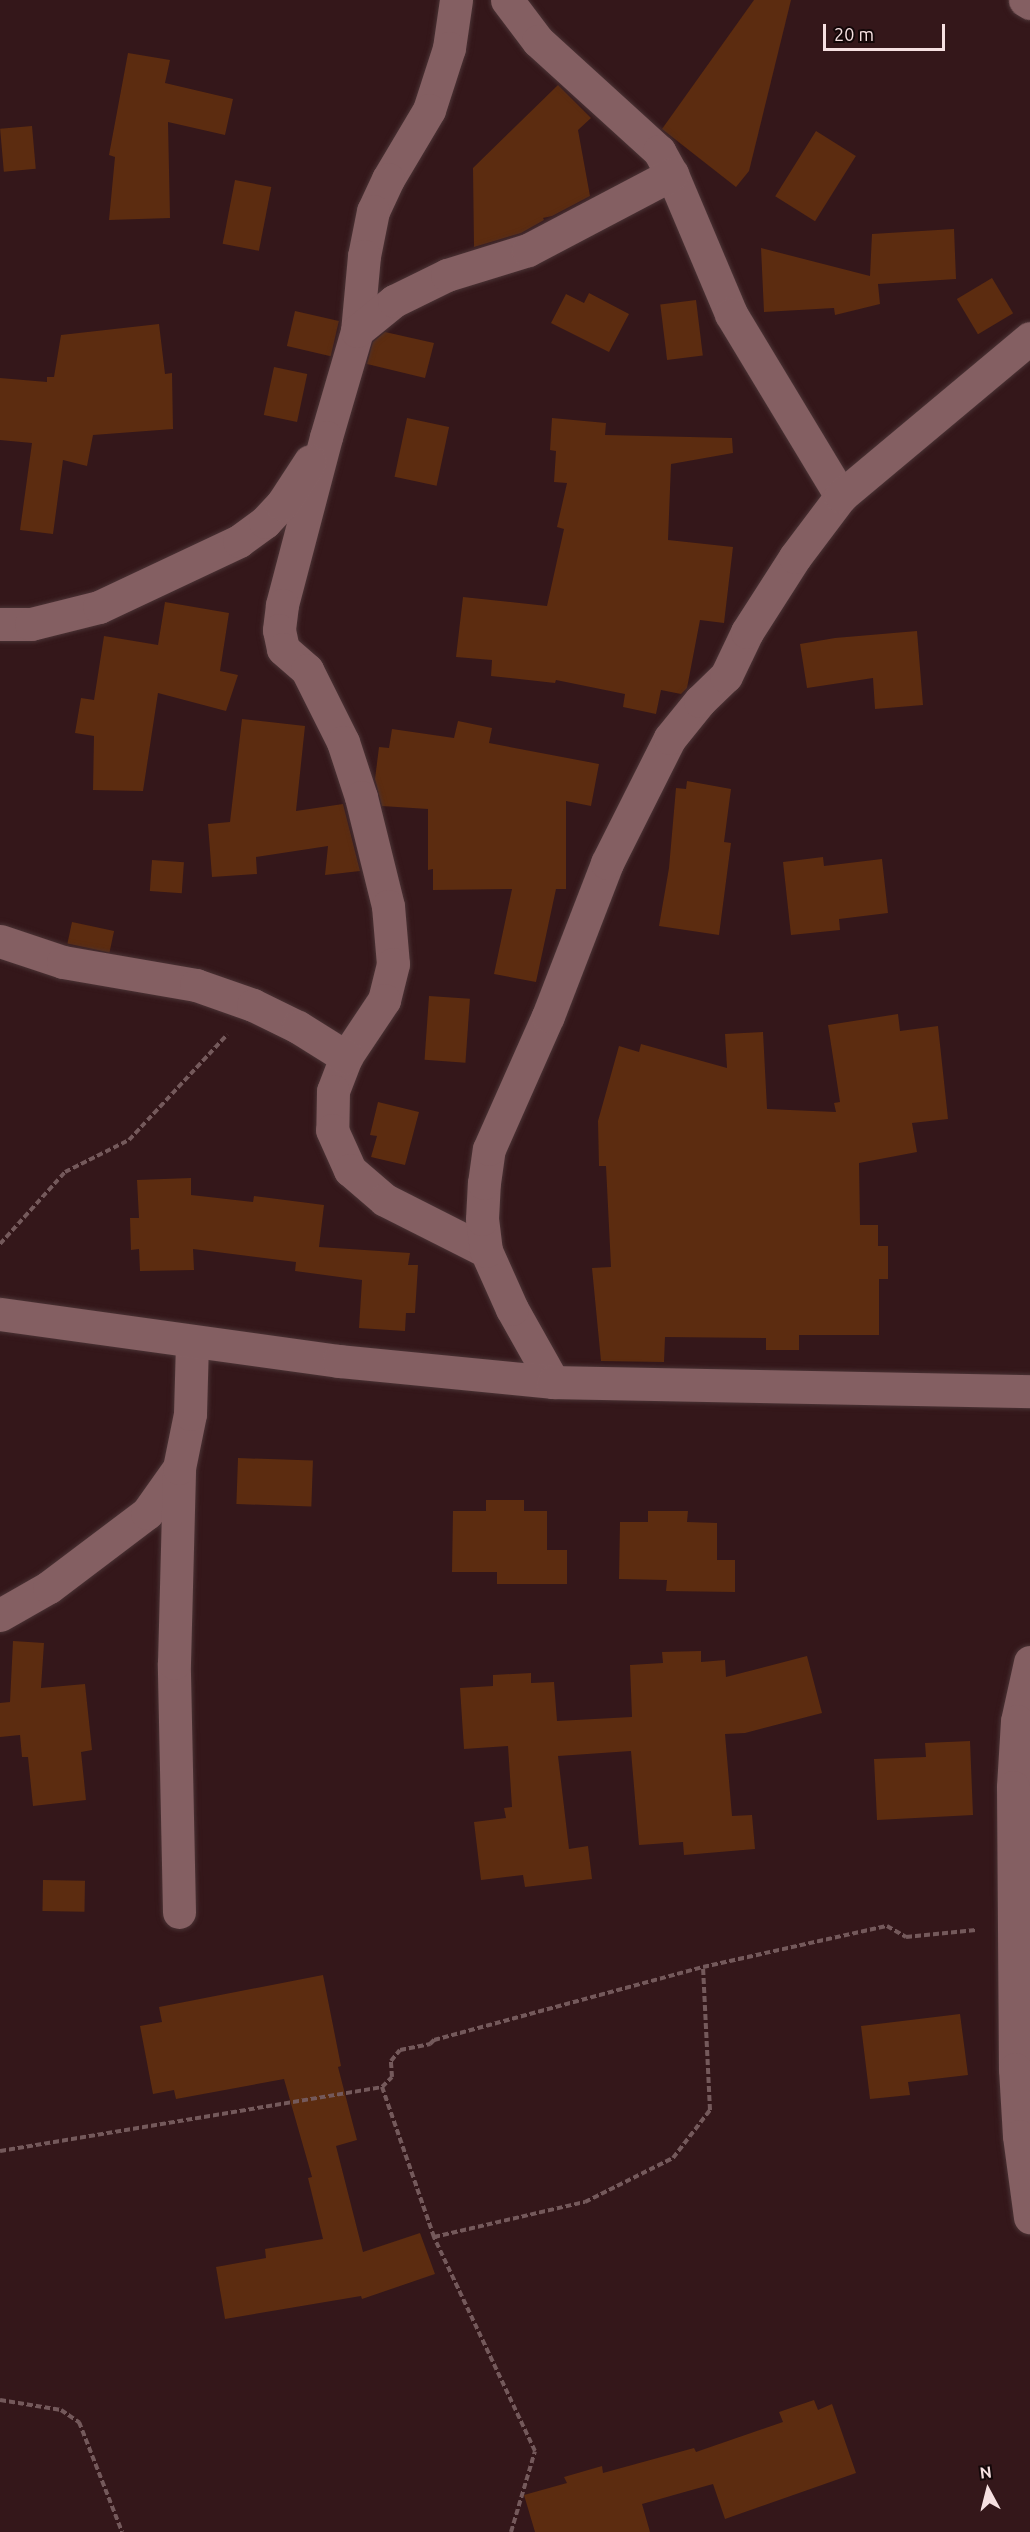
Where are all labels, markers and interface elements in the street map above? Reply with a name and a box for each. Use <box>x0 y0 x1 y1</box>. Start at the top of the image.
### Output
scale bar <box>826 12 948 50</box>
text: 20 m <box>834 24 874 44</box>
north arrow <box>958 2460 1018 2520</box>
text: N <box>979 2462 993 2482</box>

